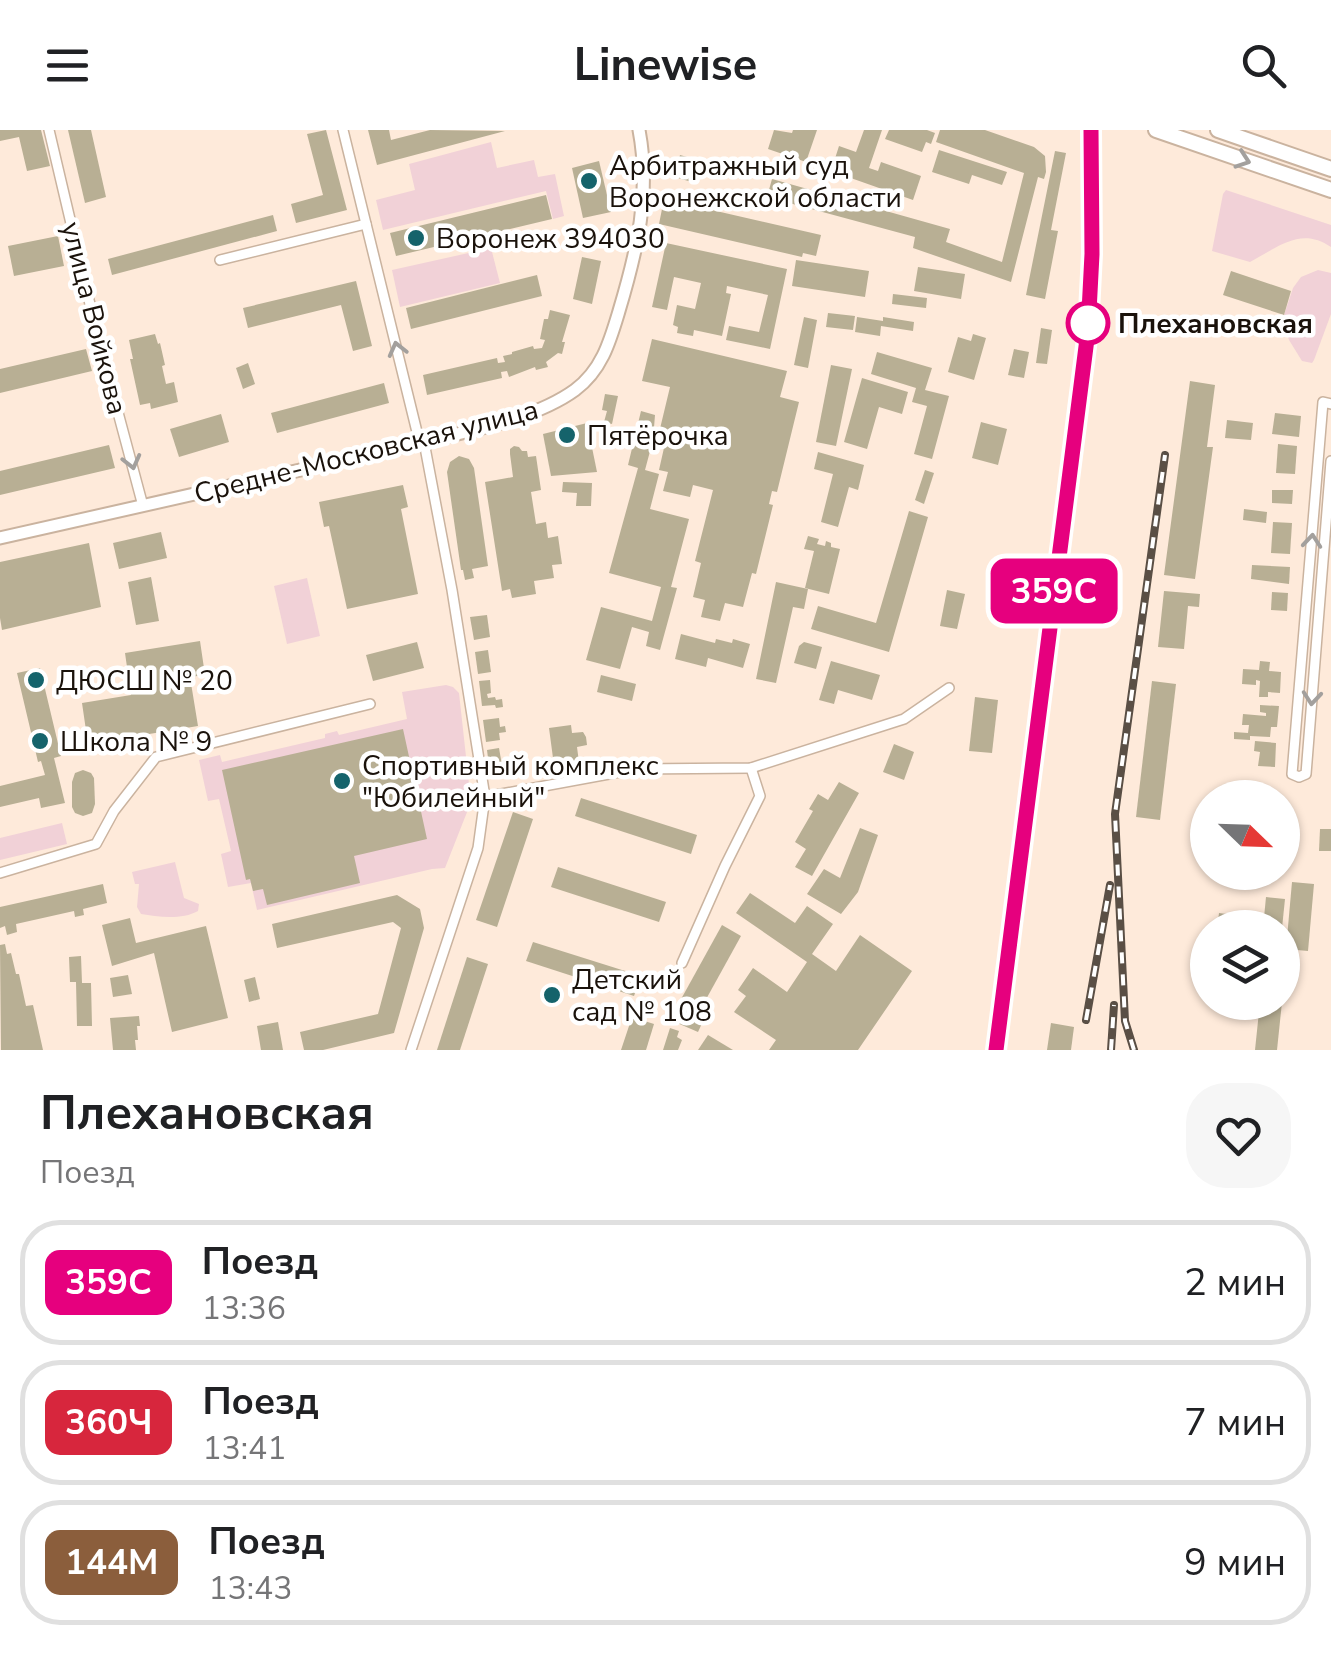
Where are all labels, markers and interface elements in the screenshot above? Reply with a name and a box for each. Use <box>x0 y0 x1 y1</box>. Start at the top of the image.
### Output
text: Linewise <box>574 35 757 96</box>
icon: menu <box>40 38 95 93</box>
icon: search <box>1236 38 1291 93</box>
place label: Арбитражный суд Воронежской области <box>609 147 902 217</box>
one-way arrow <box>1234 148 1251 169</box>
marker: Арбитражный суд Воронежской области <box>578 170 600 192</box>
street label: улица Войкова <box>52 218 136 419</box>
place label: Воронеж 394030 <box>436 220 665 258</box>
marker: Воронеж 394030 <box>405 227 427 249</box>
marker: Плехановская <box>1067 302 1109 344</box>
place label: Плехановская <box>1118 305 1313 343</box>
one-way arrow <box>388 341 409 358</box>
street label: Средне-Московская улица <box>190 391 542 513</box>
place label: Пятёрочка <box>587 417 729 455</box>
marker: Пятёрочка <box>556 424 578 446</box>
one-way arrow <box>121 453 142 470</box>
one-way arrow <box>1300 533 1322 549</box>
line badge: 359С <box>984 558 1124 624</box>
text: 359С <box>1011 568 1097 615</box>
place label: ДЮСШ № 20 <box>56 662 233 700</box>
marker: ДЮСШ № 20 <box>25 669 47 691</box>
one-way arrow <box>1302 690 1323 706</box>
place label: Школа № 9 <box>60 723 212 761</box>
marker: Школа № 9 <box>29 730 51 752</box>
place label: Спортивный комплекс "Юбилейный" <box>362 747 659 817</box>
marker: Спортивный комплекс "Юбилейный" <box>331 770 353 792</box>
north arrow <box>1190 780 1300 890</box>
map controls <box>1190 780 1300 1020</box>
button: layers <box>1190 910 1300 1020</box>
place label: Детский сад № 108 <box>572 961 712 1031</box>
marker: Детский сад № 108 <box>541 984 563 1006</box>
text: Плехановская <box>40 1080 374 1146</box>
button: heart <box>1186 1083 1291 1188</box>
text: Поезд <box>40 1151 135 1194</box>
text: Поезд <box>202 1236 318 1287</box>
text: 2 мин <box>1184 1257 1286 1308</box>
text: 359С <box>65 1259 152 1306</box>
text: 13:36 <box>202 1287 286 1330</box>
text: Поезд <box>202 1376 319 1427</box>
text: 7 мин <box>1184 1397 1286 1448</box>
text: 360Ч <box>65 1399 152 1446</box>
text: 13:41 <box>202 1427 287 1470</box>
text: Поезд <box>208 1516 325 1567</box>
text: 9 мин <box>1184 1537 1286 1588</box>
text: 144М <box>65 1539 158 1586</box>
text: 13:43 <box>208 1567 293 1610</box>

